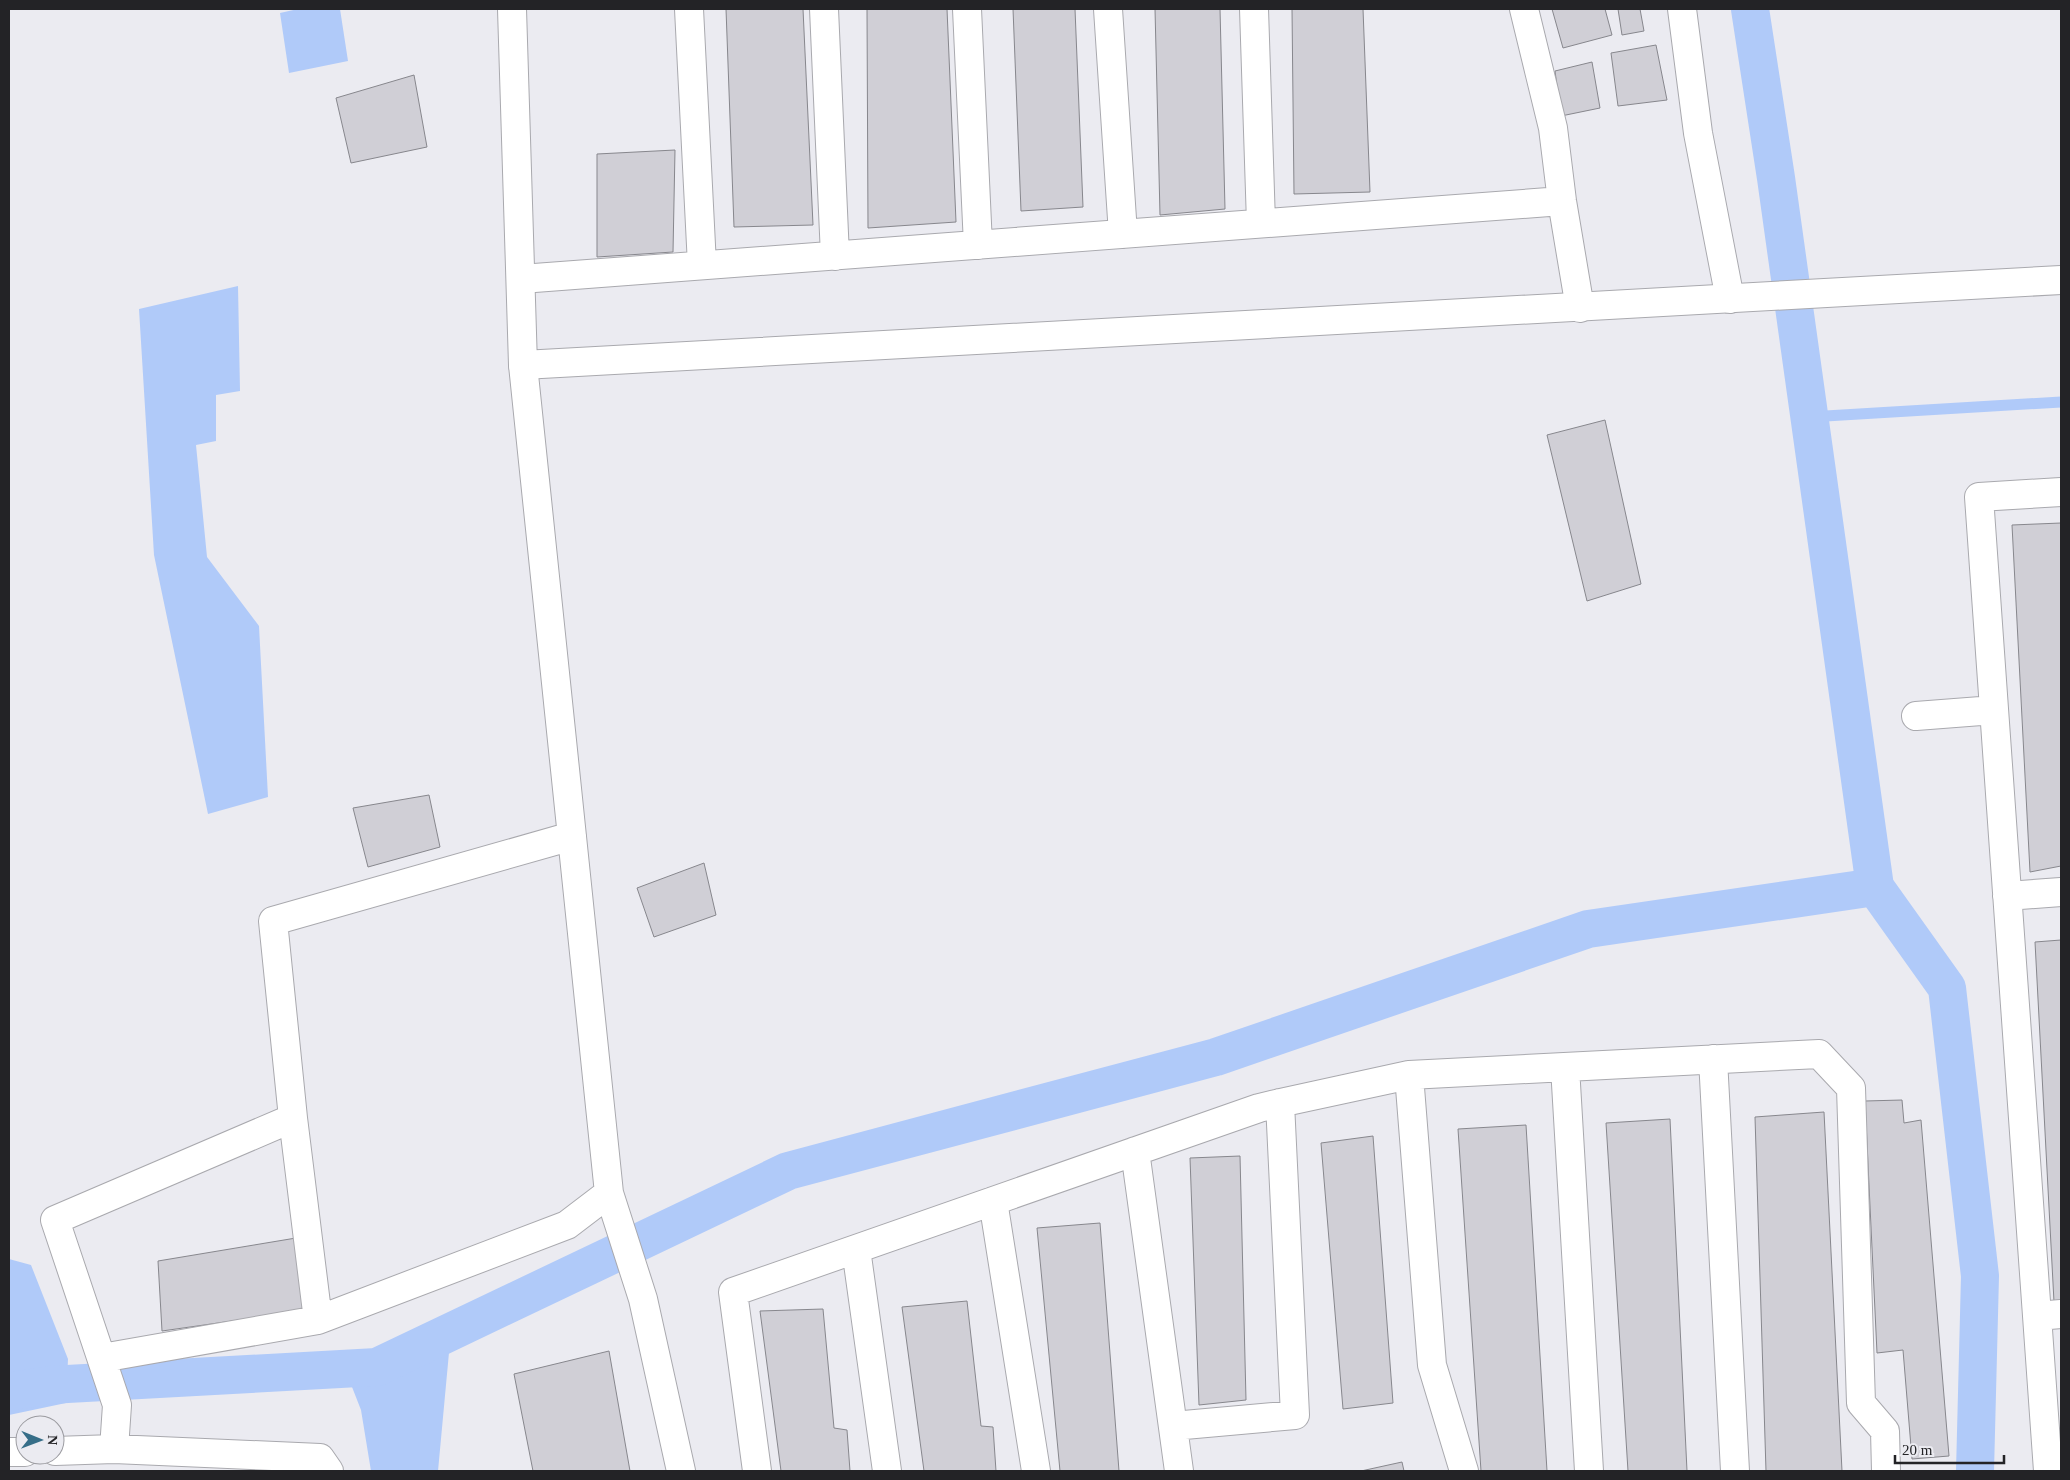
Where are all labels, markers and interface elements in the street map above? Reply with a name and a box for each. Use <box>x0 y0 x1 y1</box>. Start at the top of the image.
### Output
north arrow <box>15 1415 65 1465</box>
scale bar <box>1895 1432 2004 1464</box>
text: N <box>45 1435 60 1445</box>
text: 20 m <box>1902 1442 1933 1458</box>

